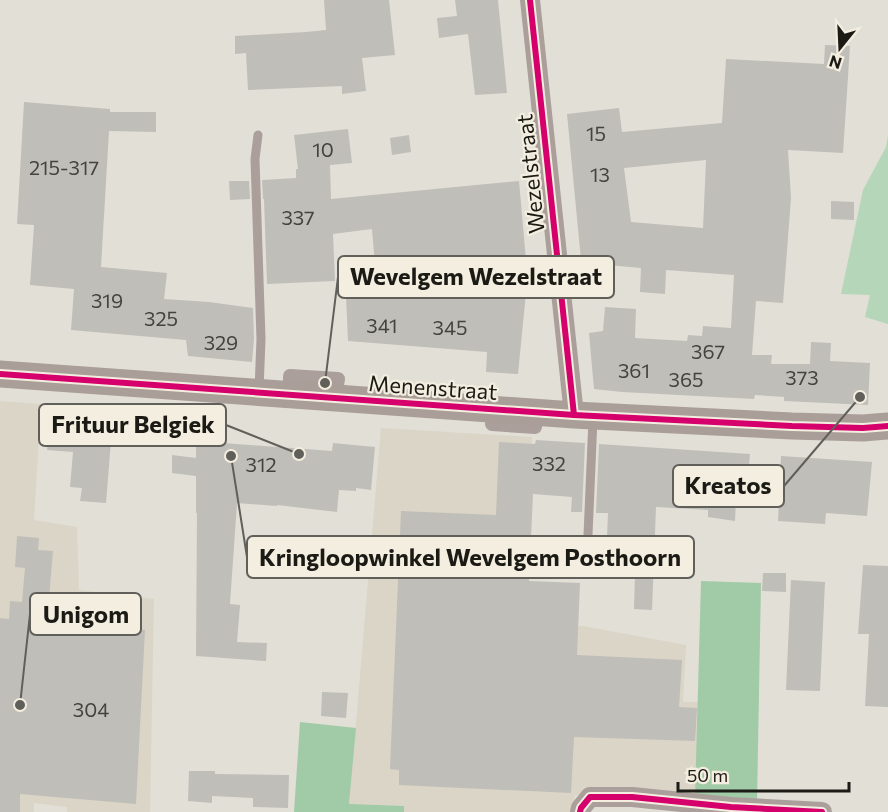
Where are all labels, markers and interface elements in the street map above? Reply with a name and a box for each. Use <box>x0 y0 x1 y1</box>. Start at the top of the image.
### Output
north arrow <box>810 18 870 78</box>
text: N <box>827 52 844 74</box>
street label: Wezelstraat <box>510 113 550 235</box>
house number: 15 <box>586 121 606 145</box>
house number: 10 <box>312 137 334 161</box>
house number: 215-317 <box>29 155 99 179</box>
house number: 13 <box>590 162 610 186</box>
house number: 337 <box>281 205 315 229</box>
callout: Wevelgem Wezelstraat <box>338 256 614 298</box>
text: Wevelgem Wezelstraat <box>350 261 602 290</box>
house number: 319 <box>91 288 123 312</box>
house number: 325 <box>144 306 178 330</box>
house number: 341 <box>366 313 398 337</box>
house number: 345 <box>433 315 467 339</box>
house number: 329 <box>204 330 238 354</box>
house number: 367 <box>691 339 725 363</box>
house number: 361 <box>618 358 650 382</box>
house number: 373 <box>785 365 819 389</box>
house number: 365 <box>668 367 704 391</box>
street label: Menenstraat <box>368 369 498 405</box>
callout: Frituur Belgiek <box>39 404 226 446</box>
text: Frituur Belgiek <box>51 409 215 438</box>
house number: 332 <box>532 451 566 475</box>
house number: 312 <box>245 452 277 476</box>
callout: Kreatos <box>673 465 784 507</box>
text: Kreatos <box>685 470 771 499</box>
callout: Kringloopwinkel Wevelgem Posthoorn <box>247 536 694 578</box>
text: Kringloopwinkel Wevelgem Posthoorn <box>259 542 681 571</box>
callout: Unigom <box>30 593 141 635</box>
text: Unigom <box>43 599 129 628</box>
house number: 304 <box>73 697 109 721</box>
scale bar <box>678 755 849 793</box>
text: 50 m <box>687 764 728 786</box>

